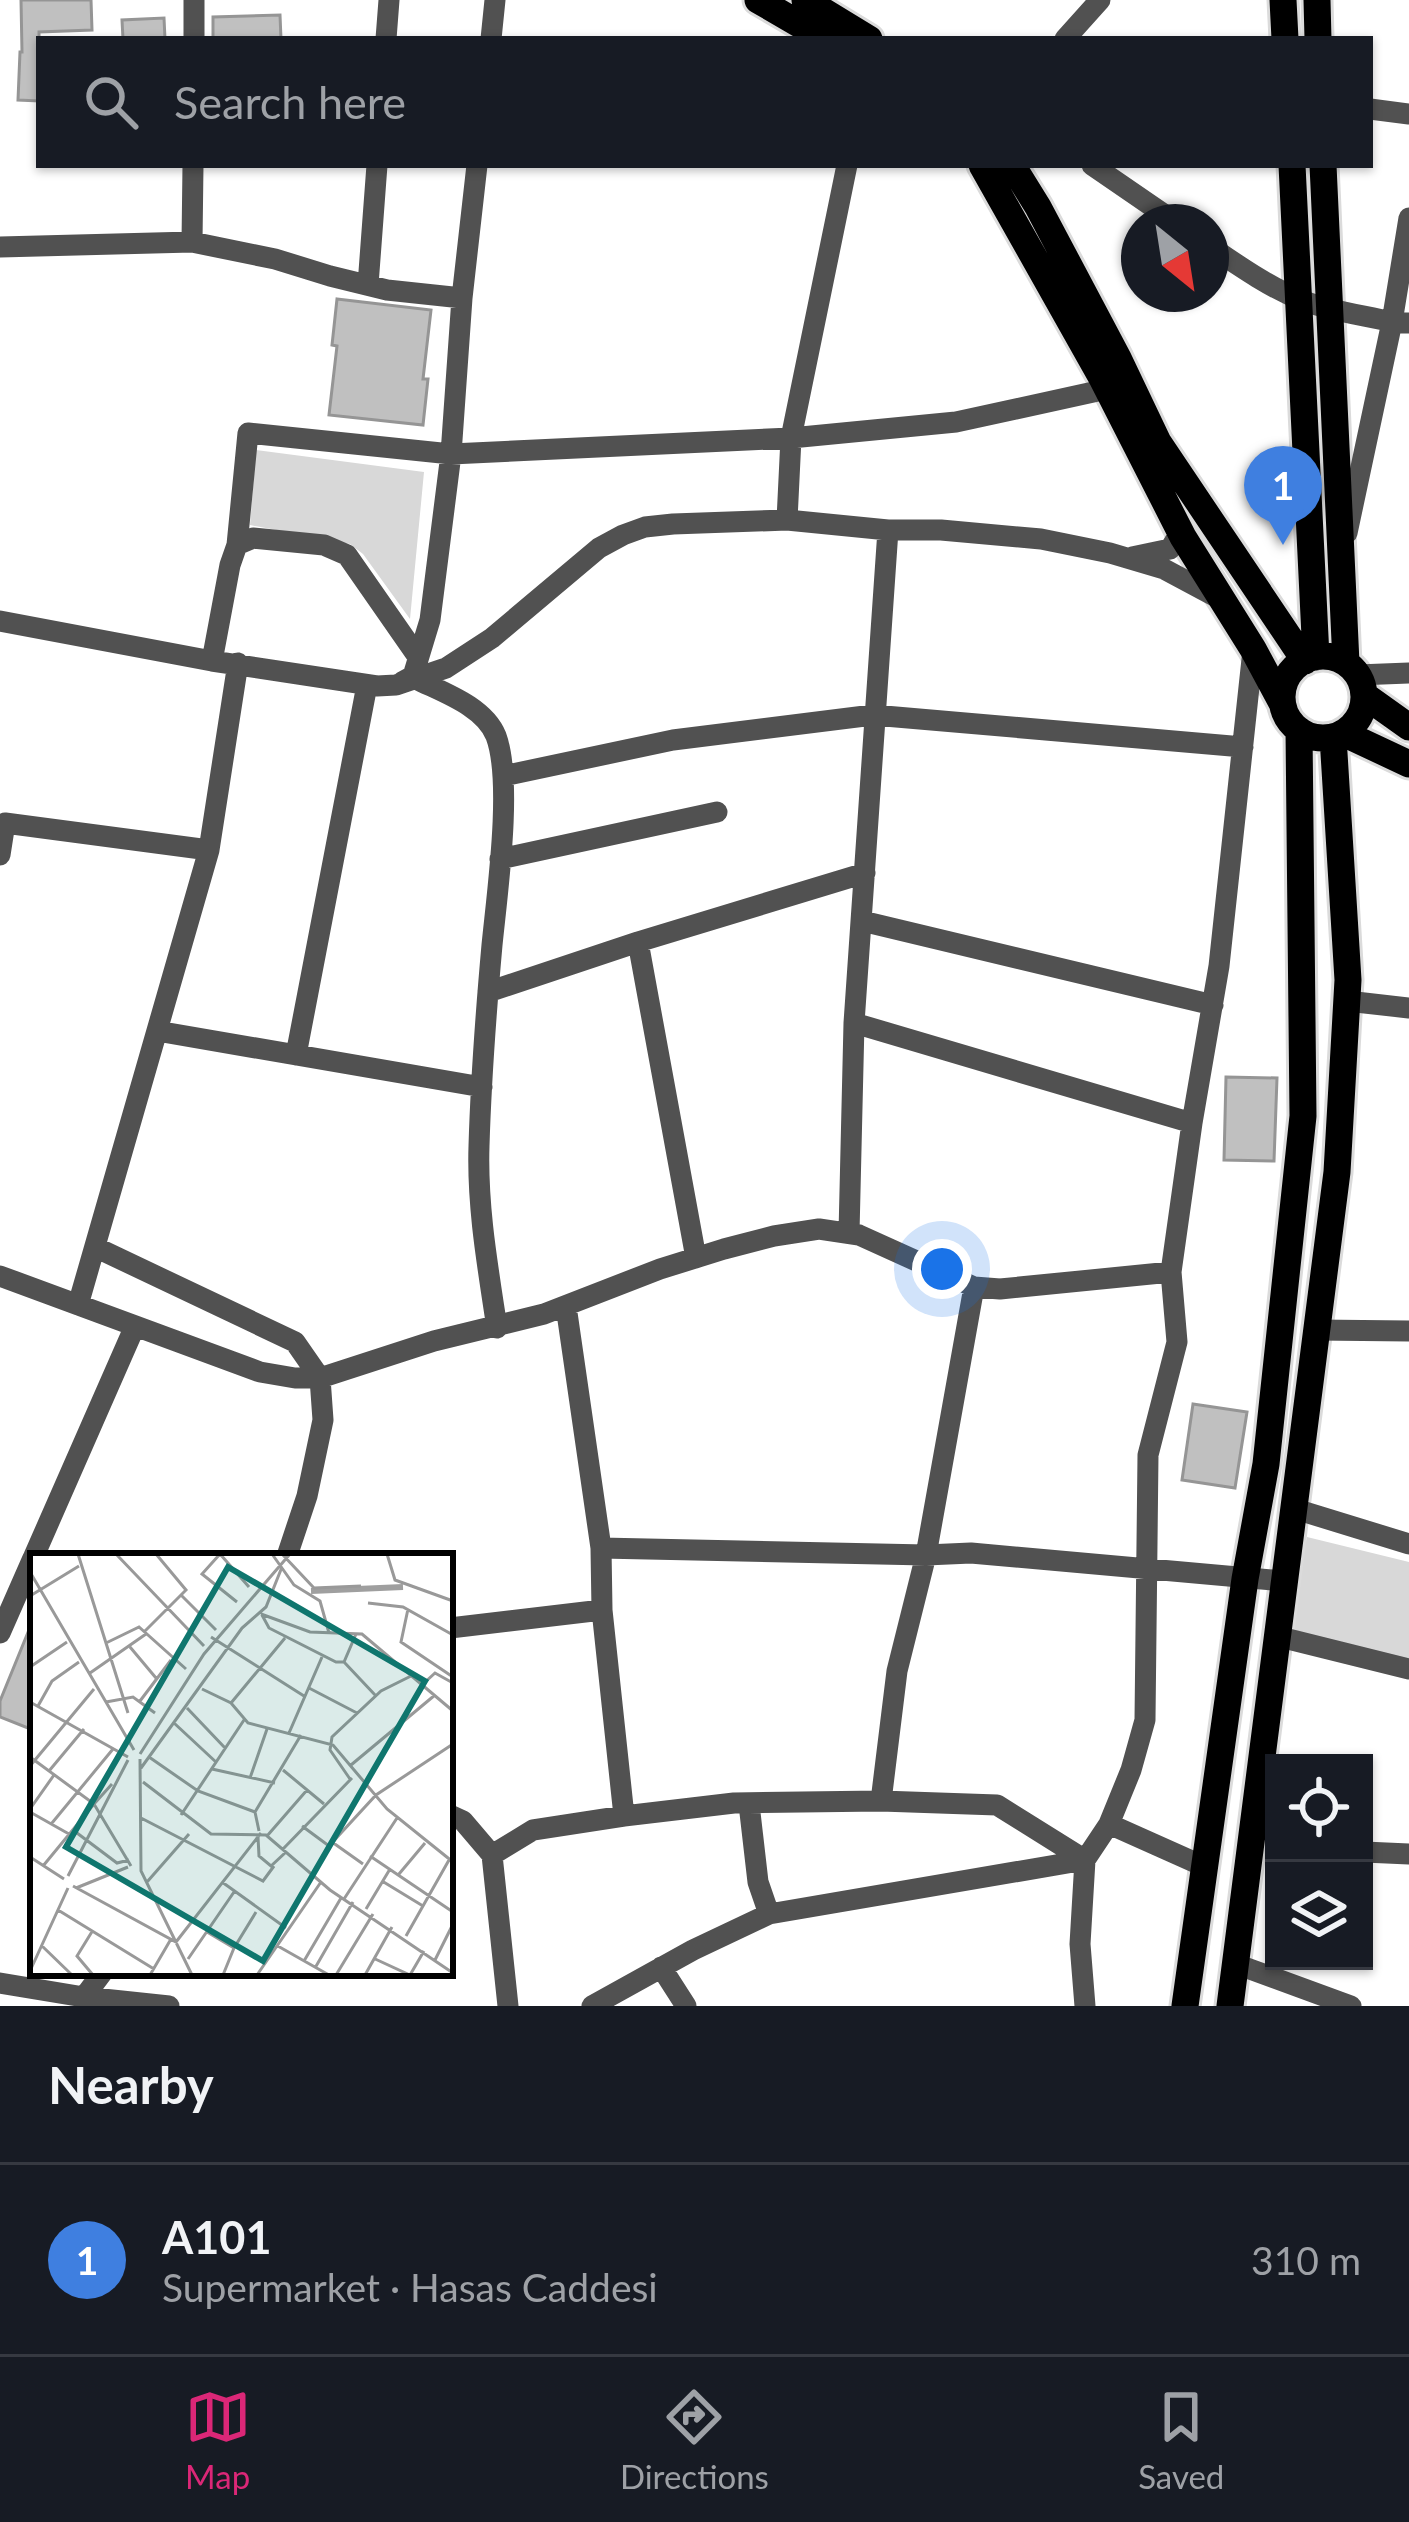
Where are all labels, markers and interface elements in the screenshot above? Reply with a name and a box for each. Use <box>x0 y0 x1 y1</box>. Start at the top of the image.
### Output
search box <box>36 36 1373 168</box>
icon: search <box>78 69 144 135</box>
text: Search here <box>174 75 406 129</box>
north arrow <box>1121 204 1229 312</box>
pin: 1 <box>1244 446 1322 545</box>
your location <box>912 1239 972 1299</box>
inset map <box>30 1553 453 1976</box>
map controls <box>1265 1754 1373 1970</box>
button: locate <box>1265 1754 1373 1862</box>
button: layers <box>1265 1862 1373 1970</box>
text: Nearby <box>48 2054 214 2115</box>
text: A101 <box>162 2210 272 2264</box>
text: 1 <box>76 2237 98 2283</box>
text: 310 m <box>1251 2237 1361 2283</box>
text: Supermarket · Hasas Caddesi <box>162 2264 658 2310</box>
tab: Map <box>185 2384 251 2496</box>
tab: Directions <box>620 2384 769 2496</box>
tab: Saved <box>1138 2384 1224 2496</box>

